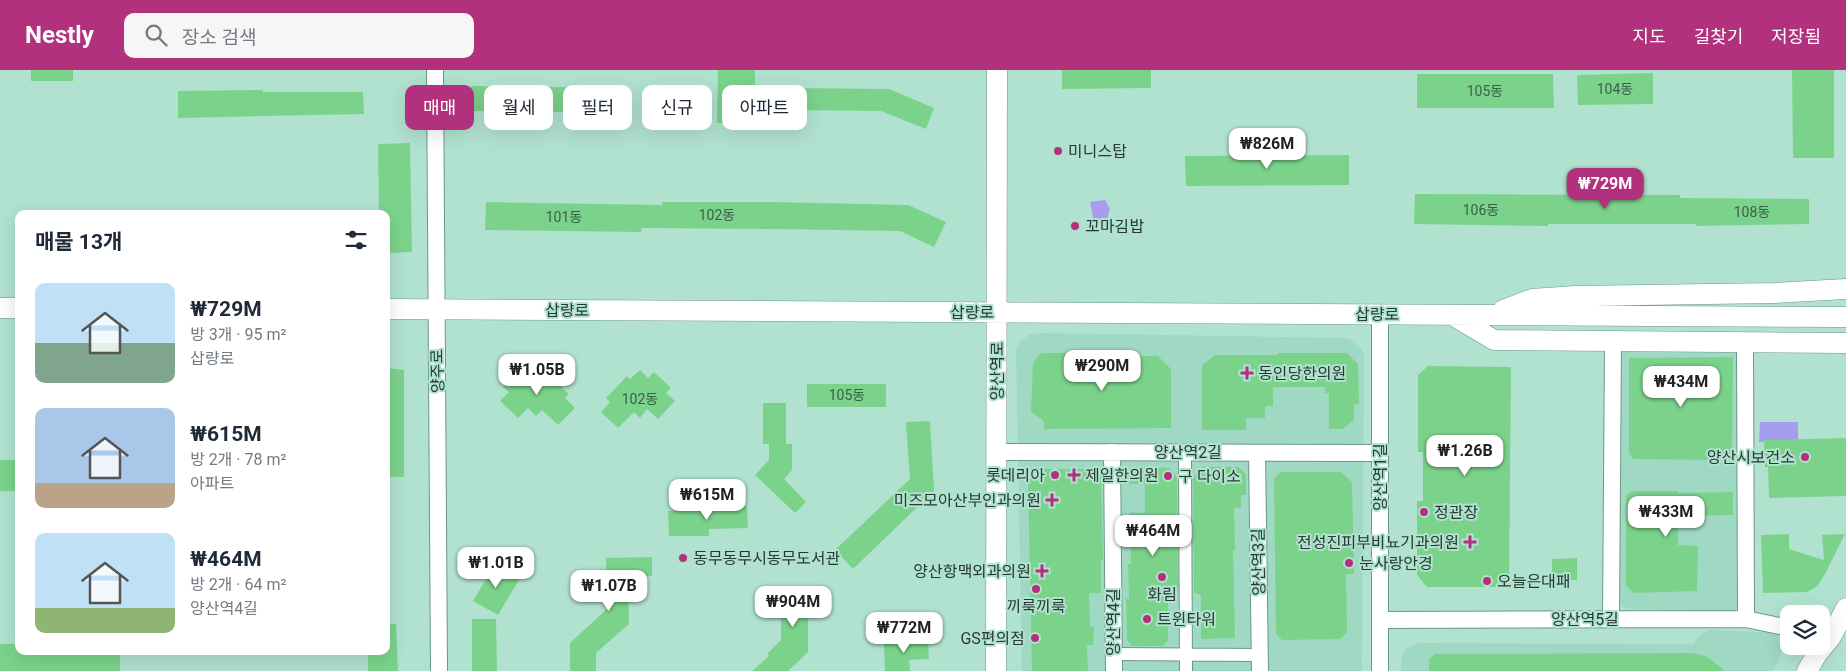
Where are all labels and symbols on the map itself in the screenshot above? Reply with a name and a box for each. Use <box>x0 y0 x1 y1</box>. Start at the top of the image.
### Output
house number: 104동 <box>1597 81 1633 97</box>
house number: 105동 <box>1467 83 1503 99</box>
pin: ₩826M <box>1232 128 1302 170</box>
place label: 미니스탑 <box>1068 142 1127 161</box>
marker: 미니스탑 <box>1052 145 1064 157</box>
pin: ₩729M <box>1570 168 1640 210</box>
house number: 106동 <box>1463 202 1499 218</box>
house number: 108동 <box>1734 204 1770 220</box>
house number: 102동 <box>699 207 735 223</box>
house number: 101동 <box>546 209 582 225</box>
place label: 꼬마김밥 <box>1085 217 1144 236</box>
marker: 꼬마김밥 <box>1069 220 1081 232</box>
street label: 삽량로 <box>545 301 589 320</box>
street label: 삽량로 <box>950 303 994 322</box>
street label: 삽량로 <box>1355 305 1399 324</box>
street label: 양산역로 <box>988 341 1007 400</box>
street label: 양주로 <box>428 348 447 393</box>
pin: ₩290M <box>1067 350 1137 392</box>
pin: ₩1.05B <box>496 354 578 396</box>
place label: 동인당한의원 <box>1258 364 1346 383</box>
marker: 동인당한의원 <box>1240 366 1254 380</box>
pin: ₩434M <box>1646 366 1716 408</box>
house number: 105동 <box>829 387 865 403</box>
house number: 102동 <box>622 391 658 407</box>
pin: ₩1.26B <box>1424 434 1506 477</box>
street label: 양산역2길 <box>1154 443 1222 462</box>
street label: 양산역1길 <box>1371 443 1390 511</box>
place label: 양산시보건소 <box>1707 448 1795 467</box>
marker: 양산시보건소 <box>1799 451 1811 463</box>
place label: 롯데리아 <box>986 466 1045 485</box>
place label: 제일한의원 <box>1085 466 1159 485</box>
place label: 구 다이소 <box>1178 467 1241 486</box>
marker: 제일한의원 <box>1067 468 1081 482</box>
marker: 롯데리아 <box>1049 469 1061 481</box>
marker: 구 다이소 <box>1162 470 1174 482</box>
pin: ₩615M <box>672 478 742 521</box>
place label: 미즈모아산부인과의원 <box>894 491 1041 510</box>
marker: 미즈모아산부인과의원 <box>1045 493 1059 507</box>
pin: ₩433M <box>1631 496 1701 538</box>
place label: 정관장 <box>1434 503 1478 522</box>
marker: 정관장 <box>1418 506 1430 518</box>
pin: ₩464M <box>1118 514 1188 557</box>
street label: 양산역3길 <box>1248 528 1269 596</box>
place label: 전성진피부비뇨기과의원 <box>1297 533 1459 552</box>
marker: 전성진피부비뇨기과의원 <box>1463 535 1477 549</box>
pin: ₩1.01B <box>455 546 537 589</box>
place label: 동무동무시동무도서관 <box>693 549 840 568</box>
marker: 동무동무시동무도서관 <box>677 552 689 564</box>
place label: 눈사랑안경 <box>1359 554 1433 573</box>
marker: 눈사랑안경 <box>1343 557 1355 569</box>
place label: 양산항맥외과의원 <box>913 562 1031 581</box>
marker: 양산항맥외과의원 <box>1035 564 1049 578</box>
pin: ₩1.07B <box>568 570 650 612</box>
marker: 화림 <box>1156 571 1168 583</box>
place label: 오늘은대패 <box>1497 572 1571 591</box>
marker: 오늘은대패 <box>1481 575 1493 587</box>
marker: 끼룩끼룩 <box>1030 583 1042 595</box>
place label: 화림 <box>1147 585 1177 604</box>
pin: ₩904M <box>758 586 828 628</box>
street label: 양산역4길 <box>1104 588 1123 656</box>
place label: 끼룩끼룩 <box>1007 597 1066 616</box>
place label: 트윈타워 <box>1157 610 1216 629</box>
street label: 양산역5길 <box>1551 610 1619 629</box>
pin: ₩772M <box>869 612 939 654</box>
marker: 트윈타워 <box>1141 613 1153 625</box>
place label: GS편의점 <box>960 629 1025 648</box>
marker: GS편의점 <box>1029 632 1041 644</box>

